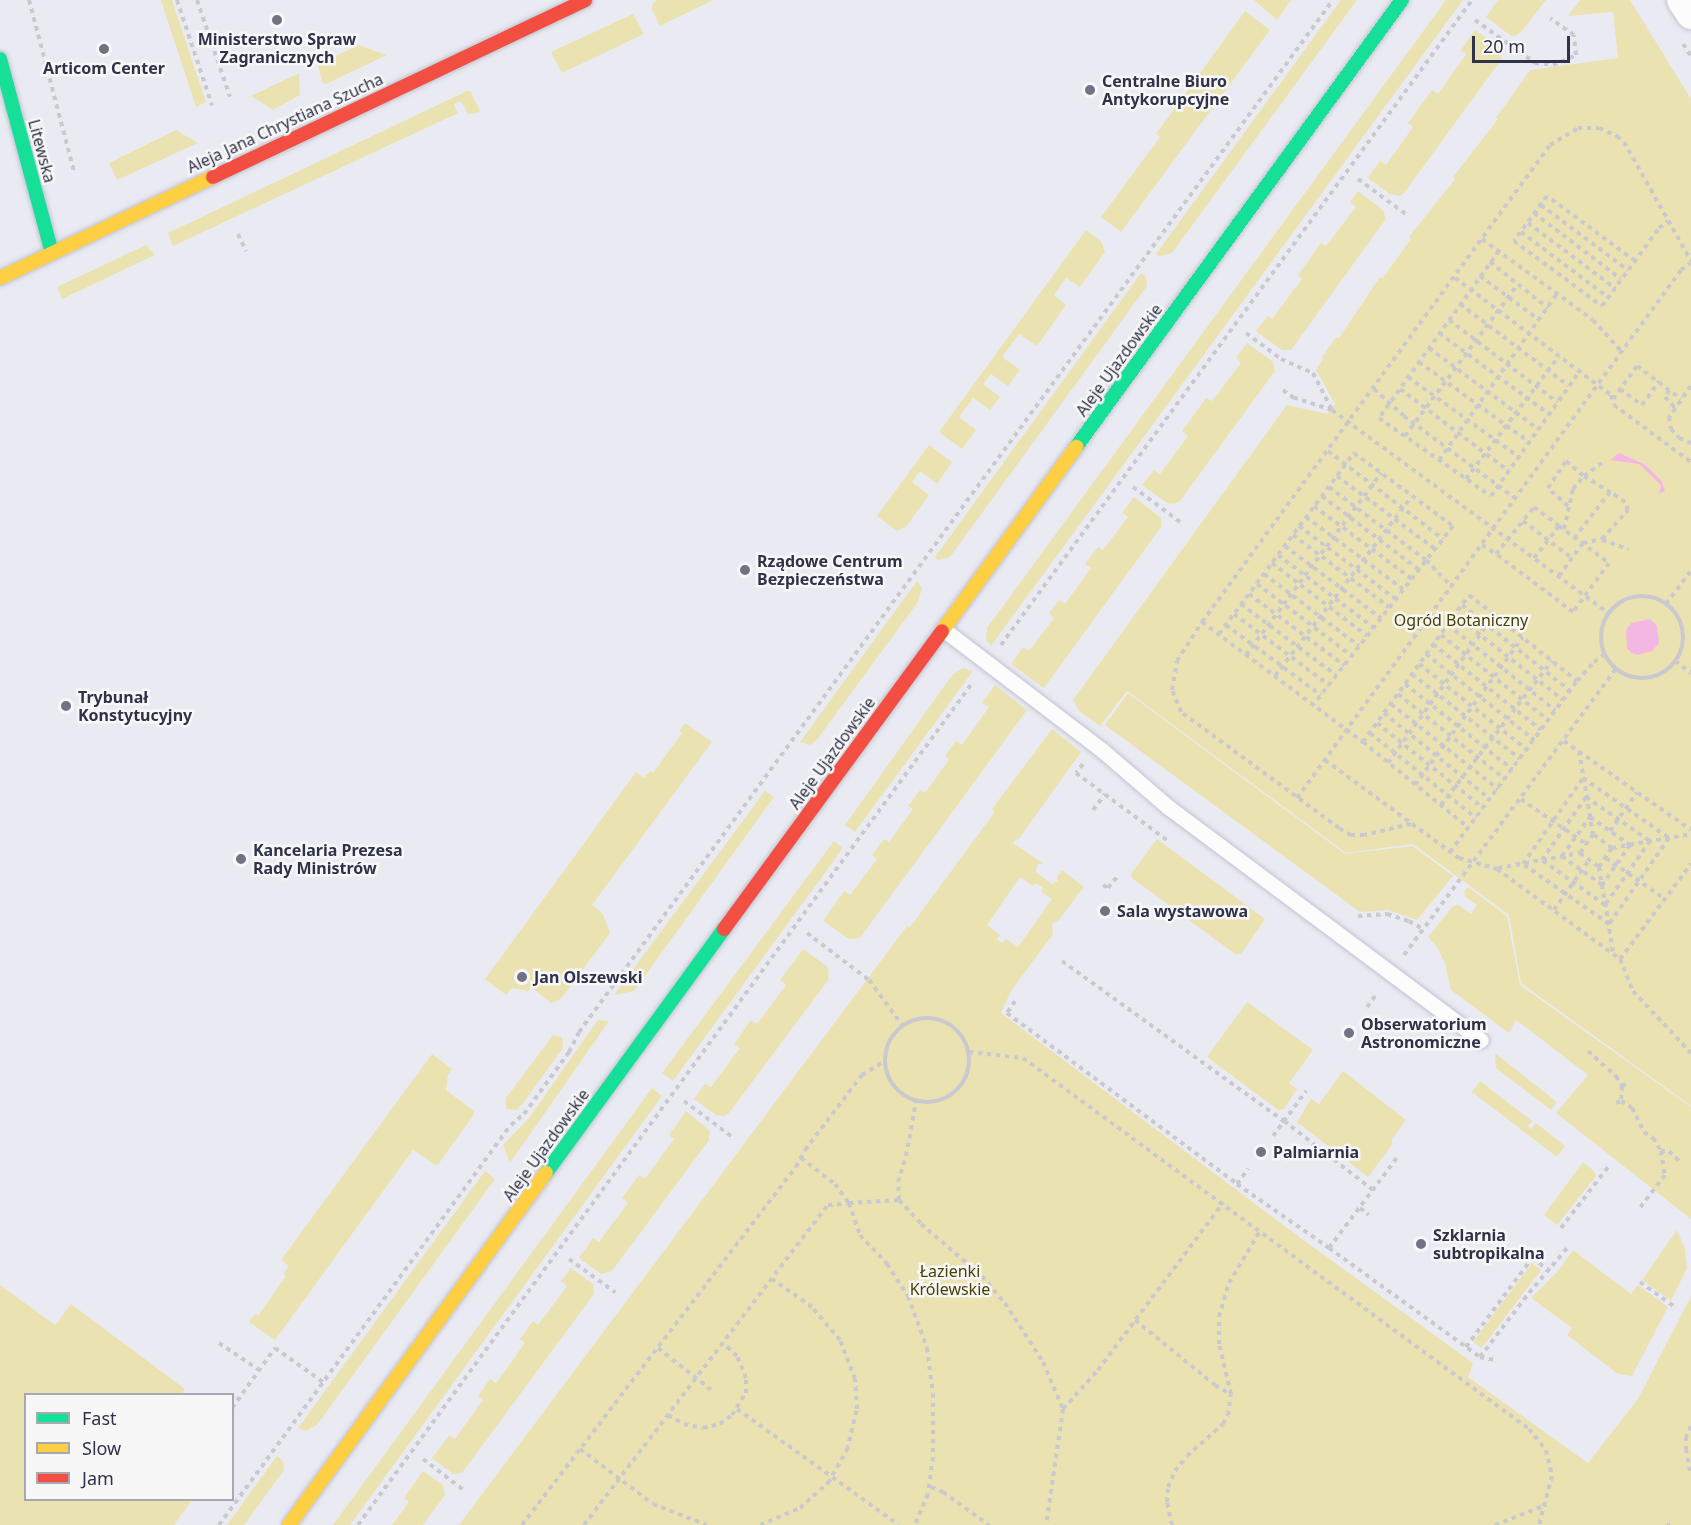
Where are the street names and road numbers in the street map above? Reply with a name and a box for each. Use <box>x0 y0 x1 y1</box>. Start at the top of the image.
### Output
street label: Aleja Jana Chrystiana Szucha <box>184 69 386 177</box>
street label: Litewska <box>24 117 60 185</box>
street label: Aleje Ujazdowskie <box>1072 300 1166 420</box>
street label: Aleje Ujazdowskie <box>785 693 879 813</box>
street label: Aleje Ujazdowskie <box>499 1085 593 1205</box>

